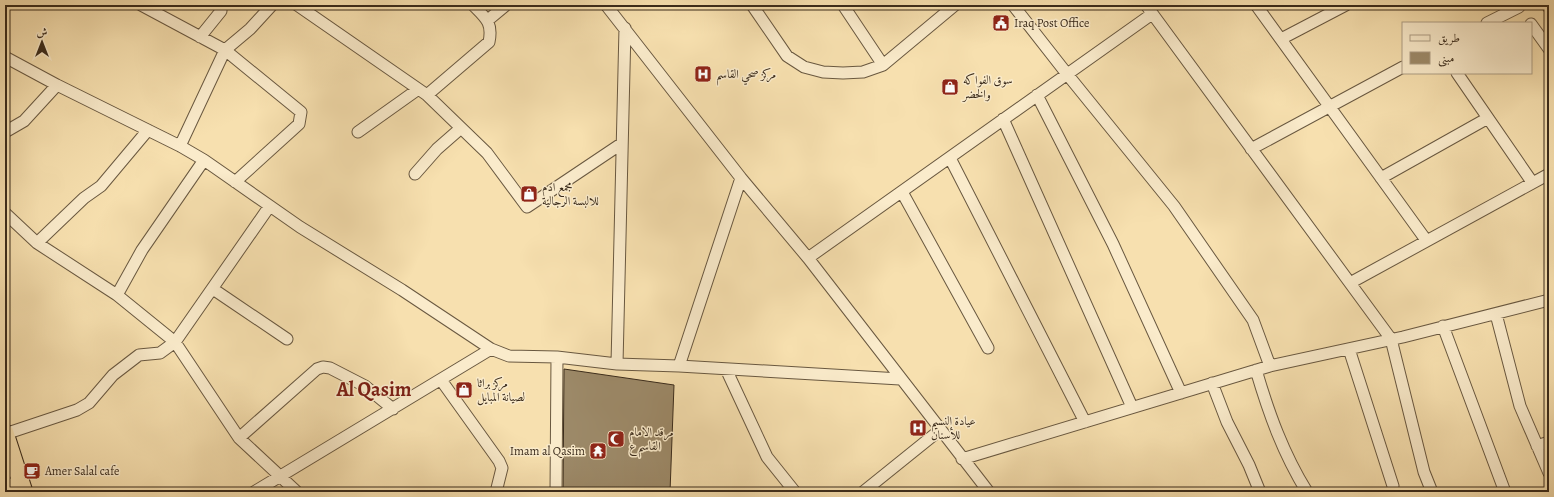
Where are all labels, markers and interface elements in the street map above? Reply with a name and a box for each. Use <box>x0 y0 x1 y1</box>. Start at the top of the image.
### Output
public building icon: Iraq Post Office <box>991 13 1011 33</box>
place label: Iraq Post Office <box>1014 15 1089 31</box>
north arrow <box>22 22 62 62</box>
legend <box>1402 22 1532 74</box>
text: ش <box>37 25 48 40</box>
text: طريق <box>1438 30 1460 46</box>
text: مبنى <box>1438 50 1454 67</box>
hospital icon: مركز صحي القاسم <box>693 64 713 84</box>
place label: مركز صحي القاسم <box>716 66 776 86</box>
place label: سوق الفواكه والخضر <box>961 72 1013 102</box>
shop icon: سوق الفواكه والخضر <box>940 77 960 97</box>
place label: مجمع ادم للالبسة الرجالية <box>542 179 599 209</box>
shop icon: مجمع ادم للالبسة الرجالية <box>519 184 539 204</box>
place label: مركز براثا لصيانة المبايل <box>477 375 525 406</box>
district label: Al Qasim <box>335 376 412 403</box>
shop icon: مركز براثا لصيانة المبايل <box>454 380 474 400</box>
place label: عيادة النسيم للأسنان <box>931 413 976 443</box>
hospital icon: عيادة النسيم للأسنان <box>908 418 928 438</box>
place label: مرقد الامام القاسم ع <box>629 424 674 458</box>
mosque icon: مرقد الامام القاسم ع <box>606 429 626 449</box>
temple icon: Imam al Qasim <box>588 441 608 461</box>
place label: Imam al Qasim <box>510 443 585 459</box>
cafe icon: Amer Salal cafe <box>22 461 42 481</box>
place label: Amer Salal cafe <box>44 463 119 479</box>

